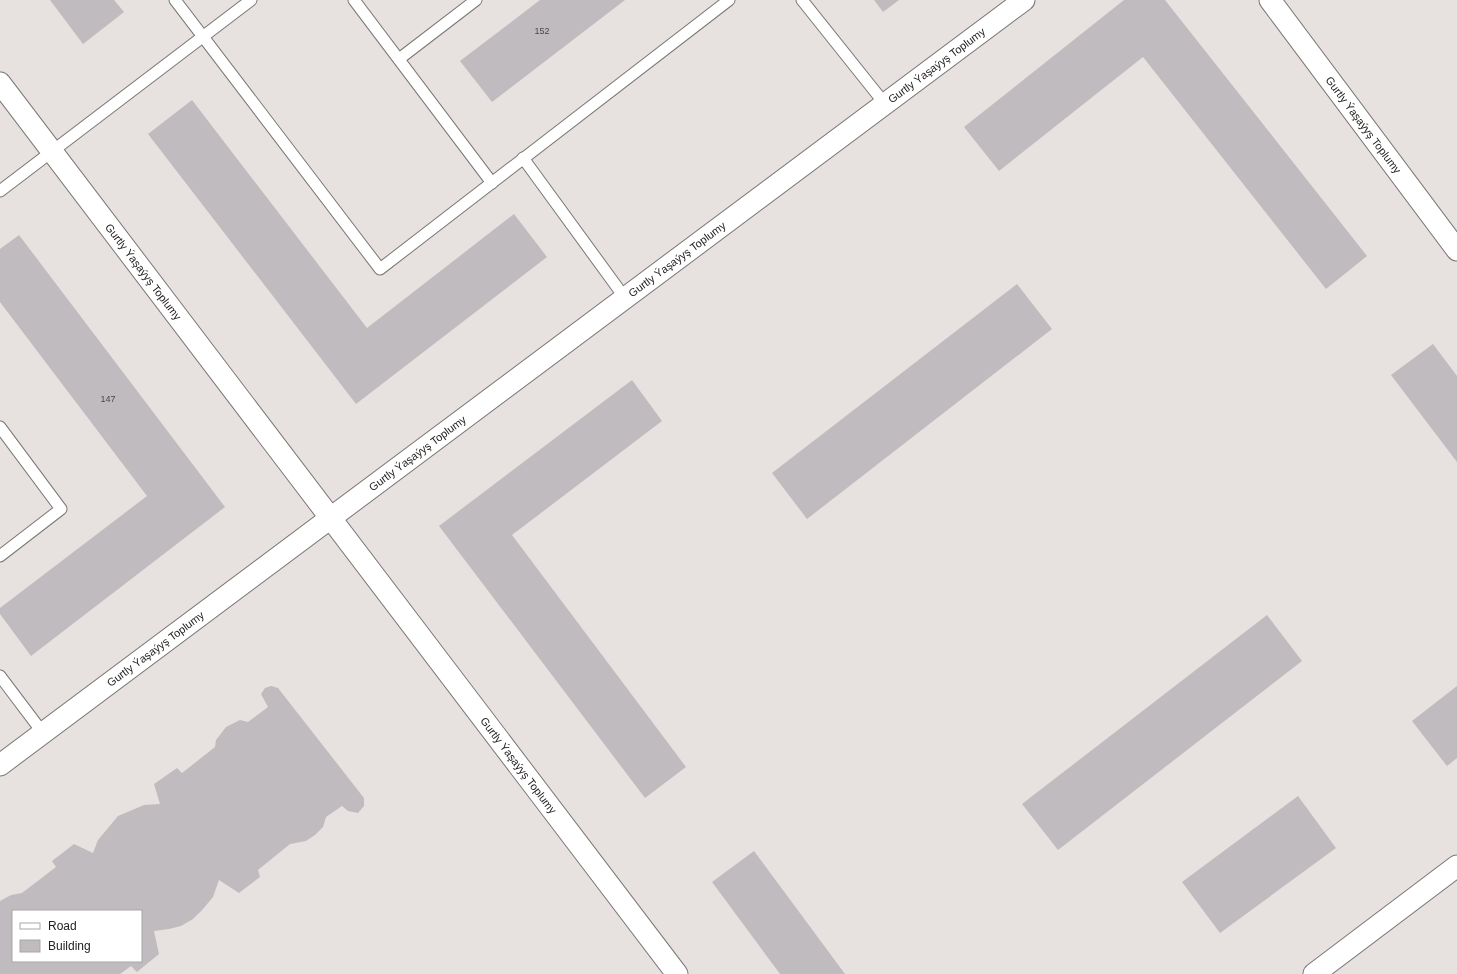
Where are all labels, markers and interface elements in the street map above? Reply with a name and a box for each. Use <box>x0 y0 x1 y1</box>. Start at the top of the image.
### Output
street label: Gurtly Ýaşaýyş Toplumy <box>886 25 988 105</box>
house number: 152 <box>534 26 550 36</box>
street label: Gurtly Ýaşaýyş Toplumy <box>1323 74 1404 176</box>
street label: Gurtly Ýaşaýyş Toplumy <box>626 219 728 299</box>
street label: Gurtly Ýaşaýyş Toplumy <box>103 221 184 323</box>
house number: 147 <box>100 394 116 404</box>
street label: Gurtly Ýaşaýyş Toplumy <box>367 413 469 493</box>
street label: Gurtly Ýaşaýyş Toplumy <box>105 609 207 689</box>
street label: Gurtly Ýaşaýyş Toplumy <box>478 715 559 816</box>
legend <box>12 910 142 962</box>
text: Road <box>48 919 77 933</box>
text: Building <box>48 939 91 953</box>

